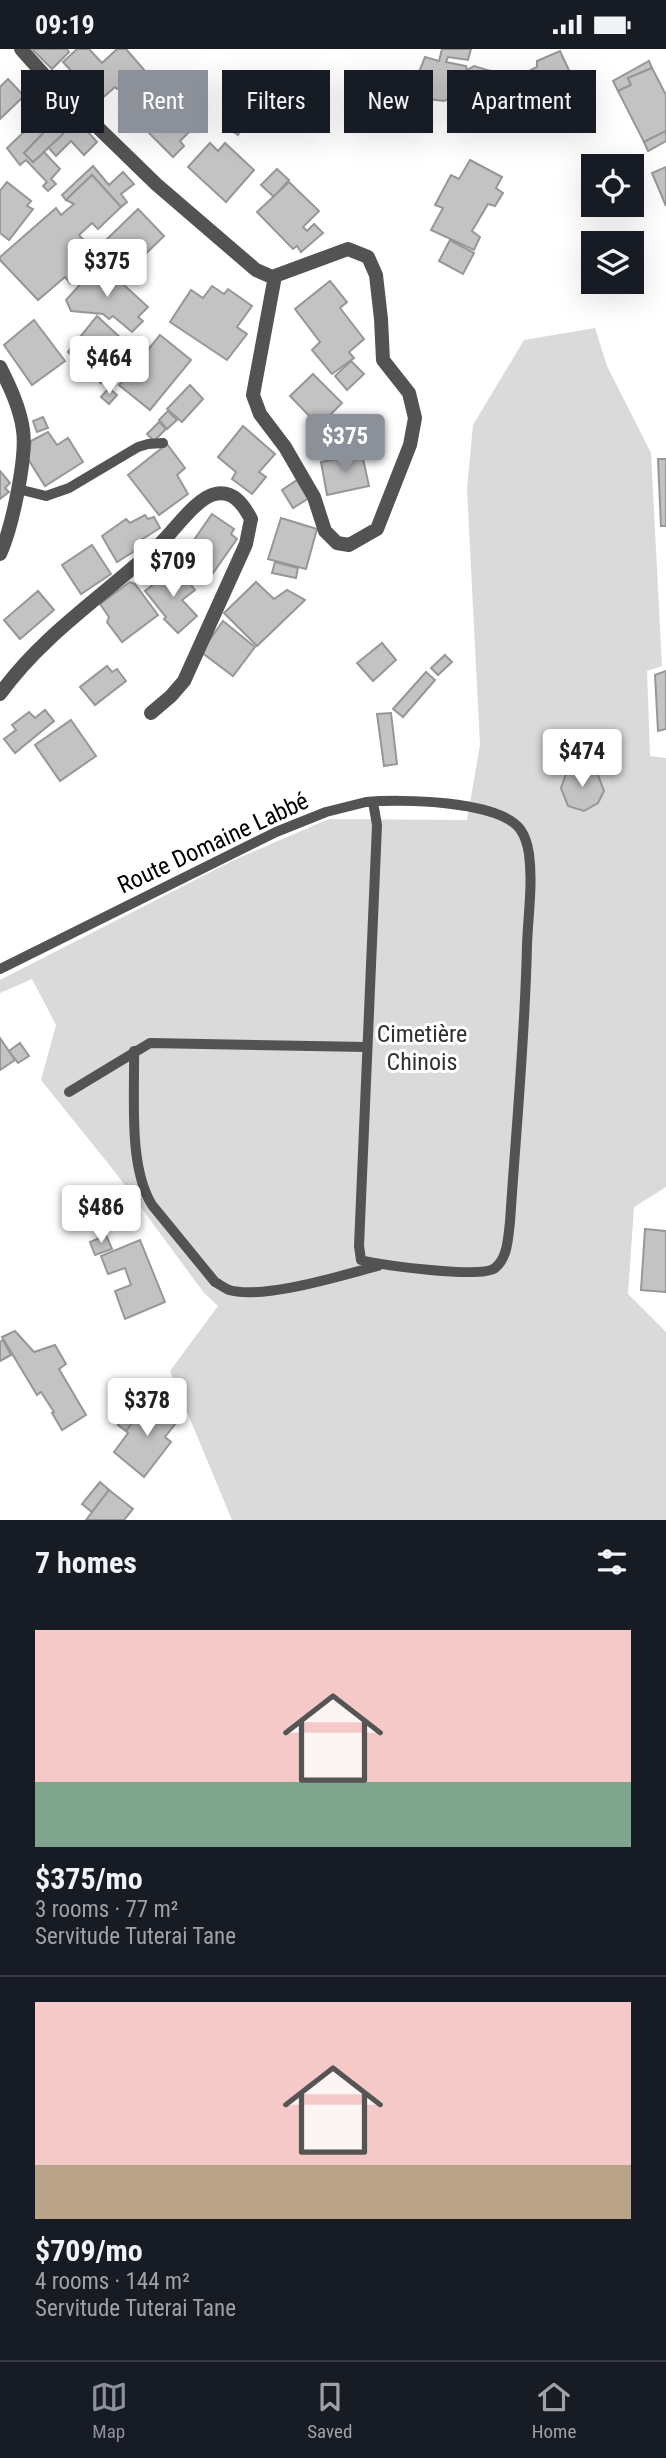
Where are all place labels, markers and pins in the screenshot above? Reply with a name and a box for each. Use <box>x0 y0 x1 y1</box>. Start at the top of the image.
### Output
pin: $375 <box>66 239 148 299</box>
pin: $464 <box>68 337 150 396</box>
pin: $375 <box>304 415 386 474</box>
pin: $709 <box>132 539 214 599</box>
pin: $474 <box>541 729 623 789</box>
pin: $486 <box>60 1185 142 1245</box>
pin: $378 <box>106 1379 188 1438</box>

